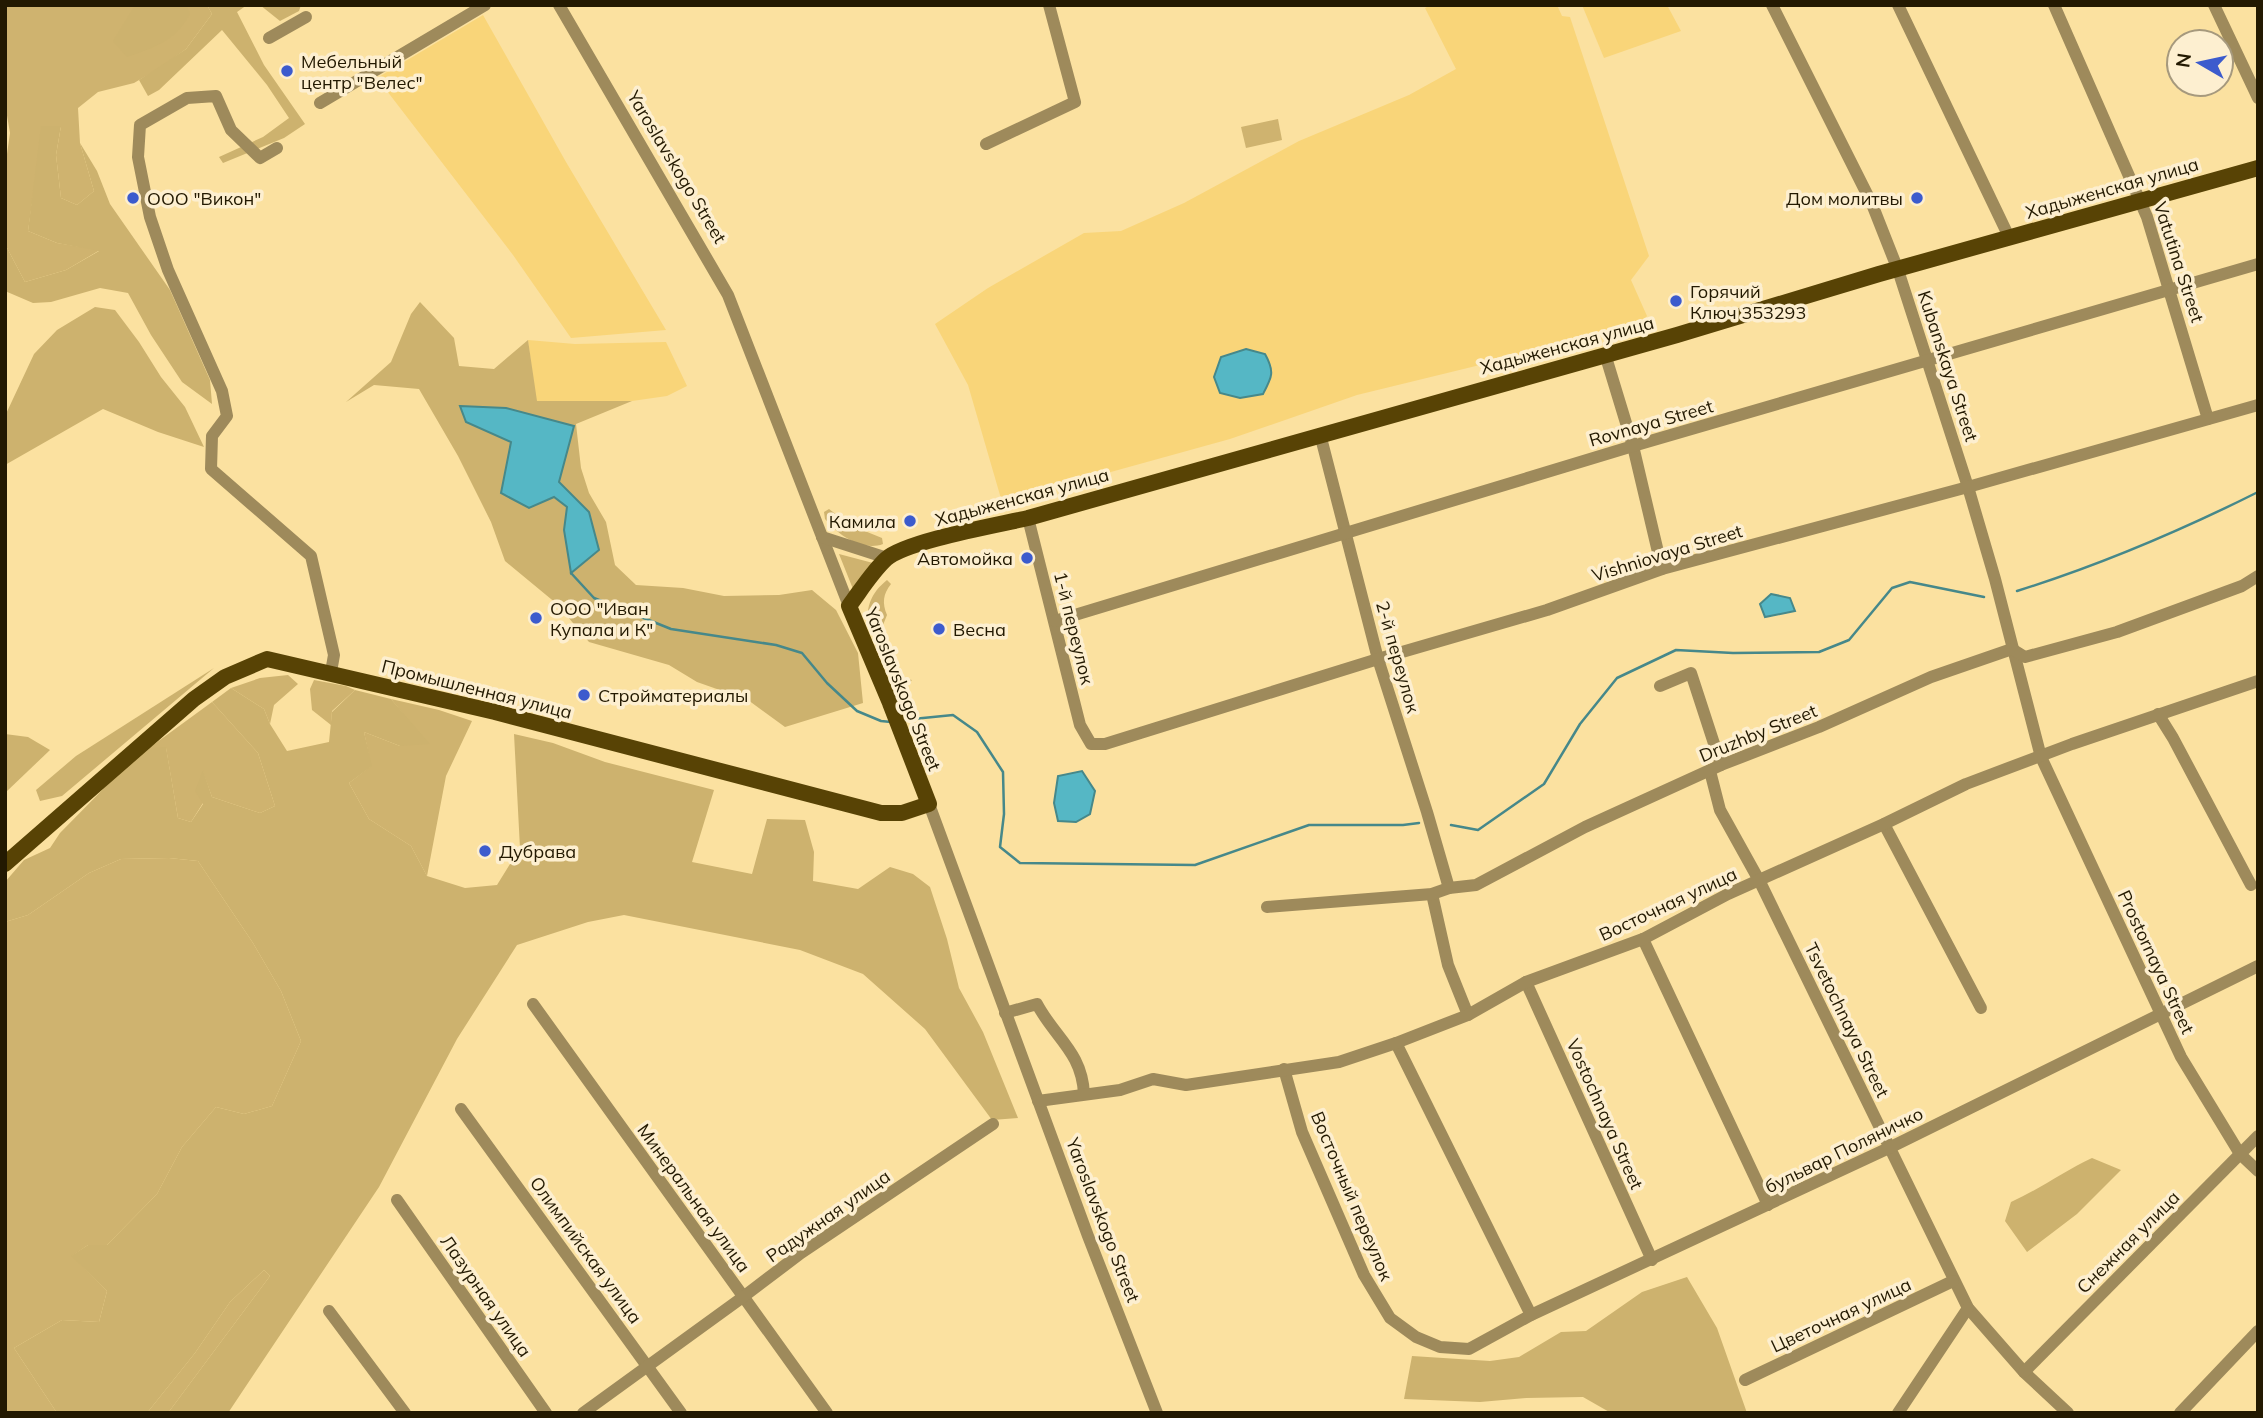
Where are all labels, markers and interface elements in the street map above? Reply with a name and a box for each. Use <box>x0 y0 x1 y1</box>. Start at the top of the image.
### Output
north arrow <box>2165 28 2235 98</box>
place label: Мебельный центр "Велес" <box>301 50 423 94</box>
text: N <box>2170 51 2196 69</box>
marker: Мебельный центр "Велес" <box>279 63 295 79</box>
street label: Yaroslavskogo Street <box>622 86 732 248</box>
street label: Хадыженская улица <box>2023 152 2201 224</box>
place label: ООО "Викон" <box>147 187 261 210</box>
place label: Дом молитвы <box>1786 187 1903 210</box>
marker: ООО "Викон" <box>125 190 141 206</box>
marker: Дом молитвы <box>1909 190 1925 206</box>
street label: Vatutina Street <box>2149 199 2209 325</box>
place label: Горячий Ключ 353293 <box>1690 280 1806 324</box>
street label: Kubanskaya Street <box>1913 288 1983 444</box>
marker: Горячий Ключ 353293 <box>1668 293 1684 309</box>
street label: Хадыженская улица <box>1478 311 1656 379</box>
street label: Rovnaya Street <box>1586 394 1716 452</box>
street label: Хадыженская улица <box>933 463 1111 531</box>
place label: Камила <box>829 510 896 533</box>
marker: Камила <box>902 513 918 529</box>
street label: Vishniovaya Street <box>1589 519 1745 587</box>
place label: Автомойка <box>917 547 1013 570</box>
marker: Автомойка <box>1019 550 1035 566</box>
street label: 1-й переулок <box>1049 569 1099 687</box>
place label: ООО "Иван Купала и К" <box>550 597 653 641</box>
street label: 2-й переулок <box>1371 598 1425 716</box>
street label: Yaroslavskogo Street <box>859 603 946 774</box>
marker: ООО "Иван Купала и К" <box>528 610 544 626</box>
place label: Весна <box>953 618 1006 641</box>
marker: Весна <box>931 621 947 637</box>
street label: Промышленная улица <box>379 654 575 724</box>
place label: Стройматериалы <box>598 684 749 707</box>
marker: Стройматериалы <box>576 687 592 703</box>
street label: Druzhby Street <box>1696 699 1820 767</box>
place label: Дубрава <box>499 840 576 863</box>
marker: Дубрава <box>477 843 493 859</box>
street label: Восточная улица <box>1595 862 1741 946</box>
street label: Prostornaya Street <box>2113 886 2199 1038</box>
street label: Tsvetochnaya Street <box>1800 939 1894 1101</box>
street label: Vostochnaya Street <box>1561 1035 1649 1193</box>
street label: бульвар Поляничко <box>1761 1102 1927 1198</box>
street label: Восточный переулок <box>1306 1108 1398 1284</box>
street label: Минеральная улица <box>632 1119 756 1277</box>
street label: Yaroslavskogo Street <box>1061 1134 1145 1305</box>
street label: Радужная улица <box>761 1165 895 1267</box>
street label: Олимпийская улица <box>525 1172 647 1328</box>
street label: Снежная улица <box>2072 1186 2184 1298</box>
street label: Лазурная улица <box>435 1231 537 1361</box>
street label: Цветочная улица <box>1767 1272 1915 1358</box>

